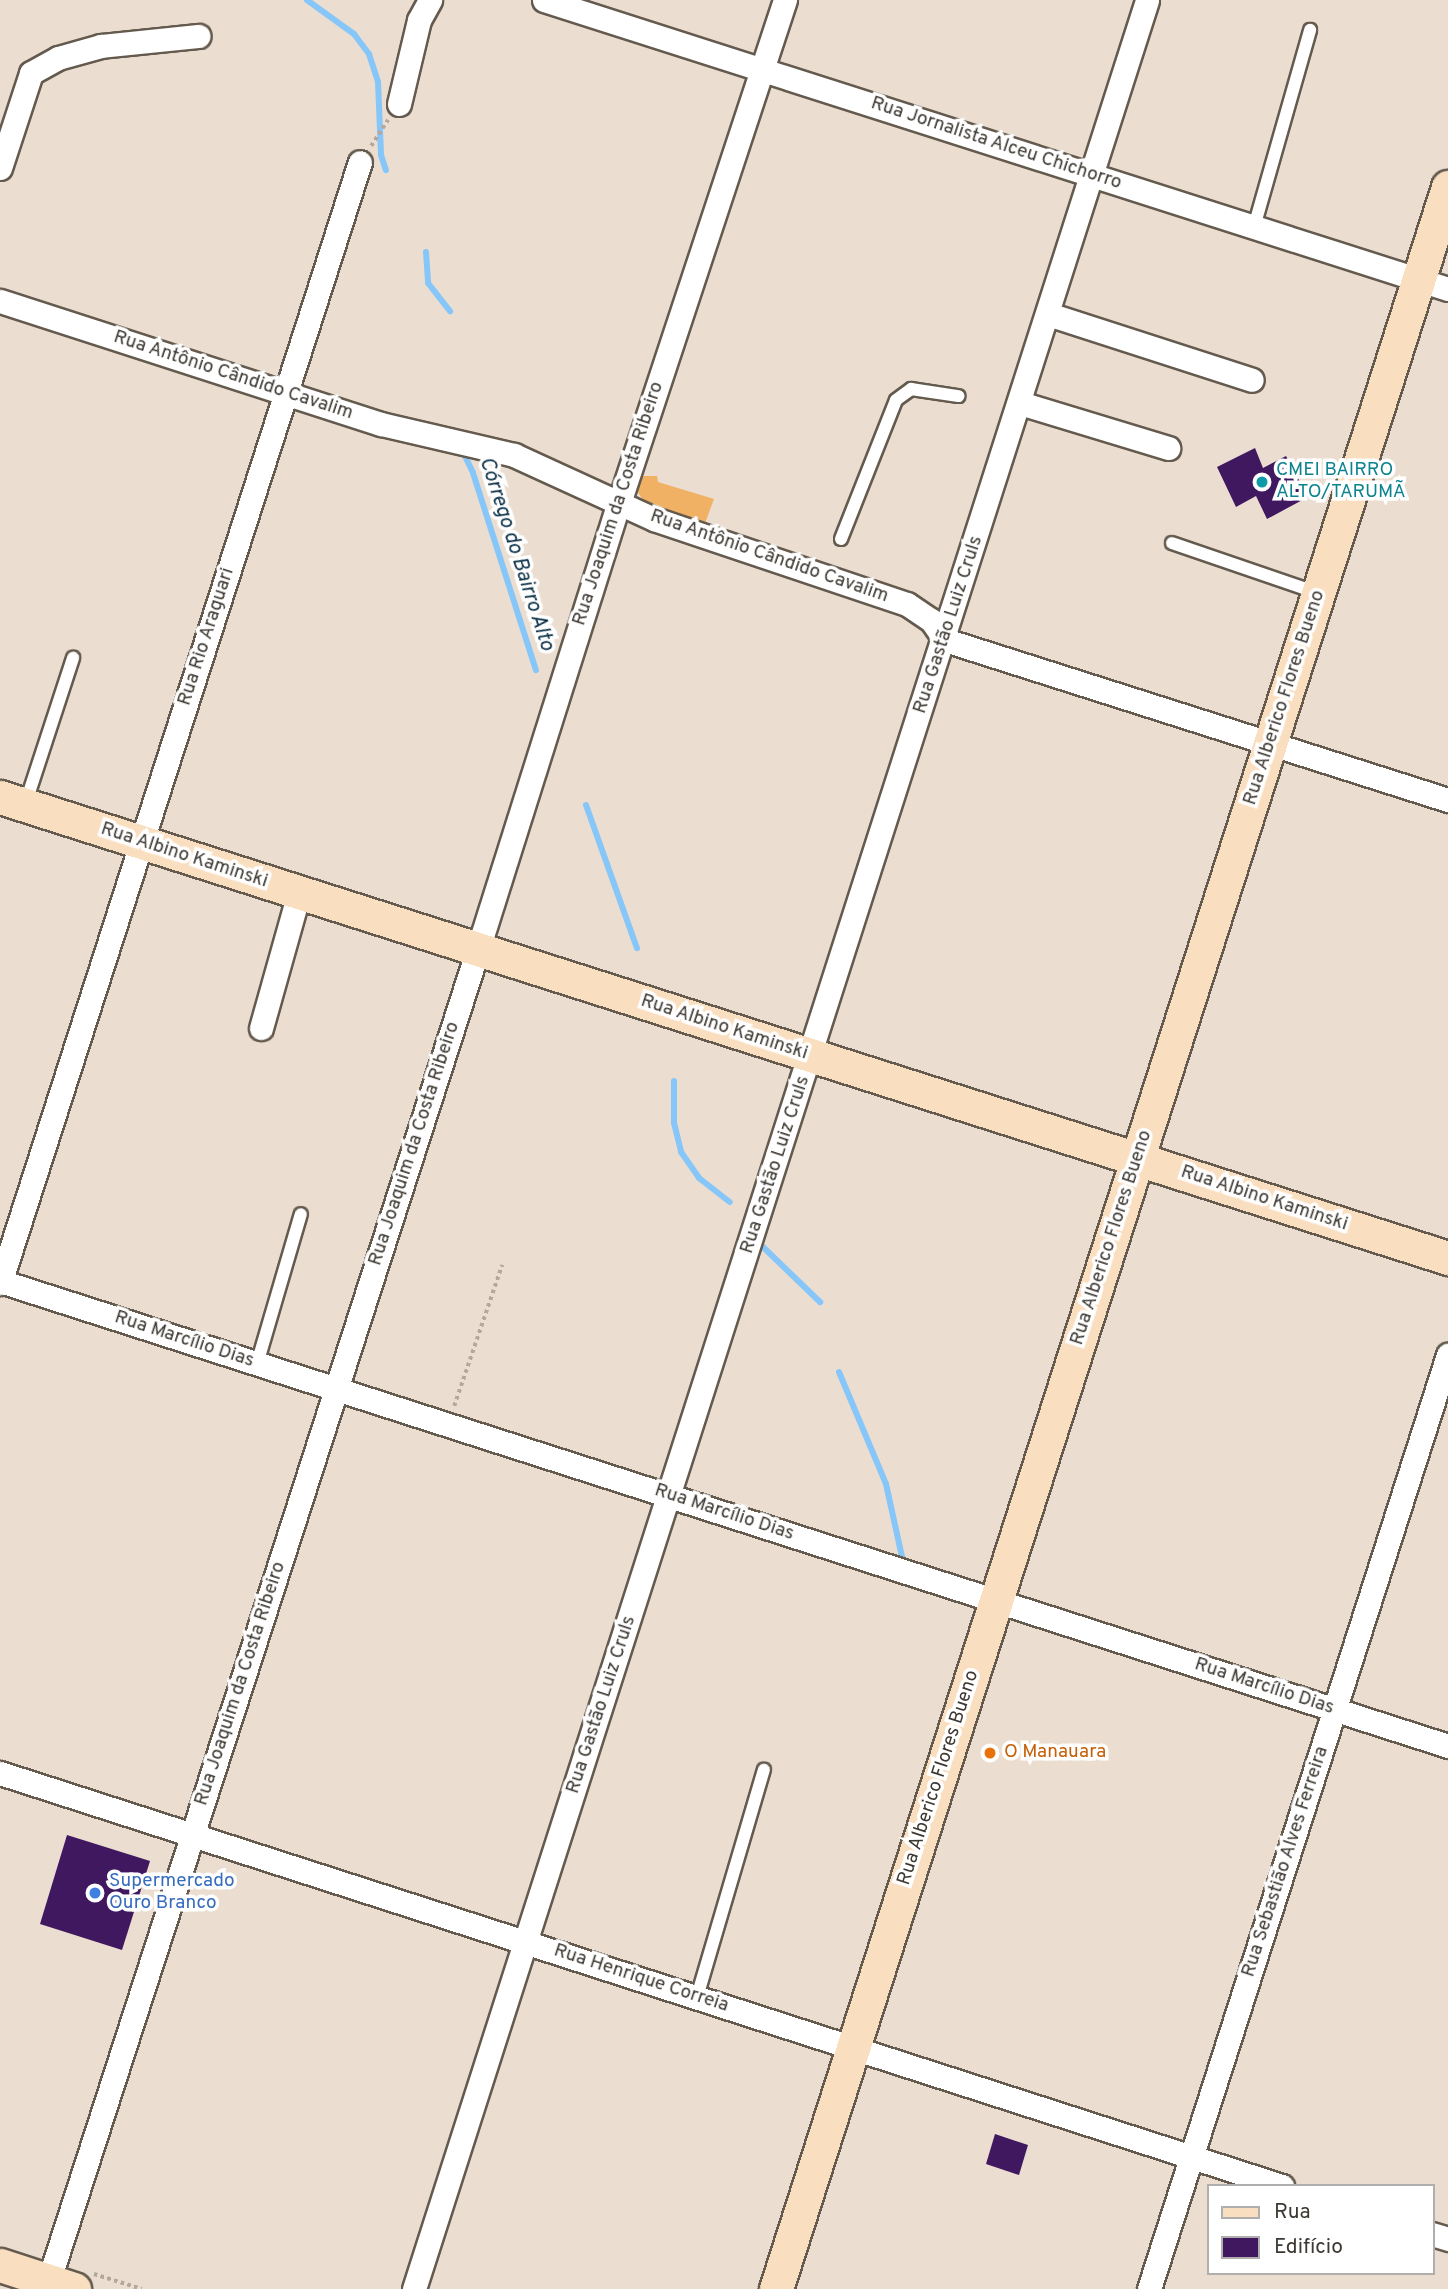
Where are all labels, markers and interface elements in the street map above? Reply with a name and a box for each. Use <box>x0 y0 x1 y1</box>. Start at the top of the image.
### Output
street label: Rua Jornalista Alceu Chichorro <box>867 93 1125 195</box>
street label: Rua Antônio Cândido Cavalim <box>110 326 356 426</box>
street label: Rua Joaquim da Costa Ribeiro <box>569 379 669 629</box>
water label: Córrego do Bairro Alto <box>473 454 559 654</box>
place label: CMEI BAIRRO ALTO/TARUMÃ <box>1276 460 1406 504</box>
marker: CMEI BAIRRO ALTO/TARUMÃ <box>1254 474 1270 490</box>
street label: Rua Antônio Cândido Cavalim <box>646 505 892 609</box>
street label: Rua Gastão Luiz Cruls <box>909 533 989 717</box>
street label: Rua Rio Araguari <box>174 565 240 709</box>
street label: Rua Alberico Flores Bueno <box>1239 587 1331 809</box>
street label: Rua Albino Kaminski <box>97 818 271 894</box>
street label: Rua Albino Kaminski <box>637 990 811 1066</box>
street label: Rua Joaquim da Costa Ribeiro <box>365 1019 465 1269</box>
street label: Rua Gastão Luiz Cruls <box>736 1073 816 1257</box>
street label: Rua Alberico Flores Bueno <box>1066 1127 1158 1349</box>
street label: Rua Albino Kaminski <box>1177 1161 1351 1237</box>
street label: Rua Marcílio Dias <box>111 1307 257 1373</box>
street label: Rua Marcílio Dias <box>651 1480 797 1546</box>
street label: Rua Joaquim da Costa Ribeiro <box>191 1559 291 1809</box>
street label: Rua Gastão Luiz Cruls <box>562 1613 642 1797</box>
street label: Rua Marcílio Dias <box>1191 1654 1337 1720</box>
street label: Rua Alberico Flores Bueno <box>893 1667 985 1889</box>
place label: O Manauara <box>1004 1742 1106 1764</box>
street label: Rua Sebastião Alves Ferreira <box>1238 1743 1334 1981</box>
marker: O Manauara <box>982 1745 998 1761</box>
place label: Supermercado Ouro Branco <box>109 1871 235 1915</box>
marker: Supermercado Ouro Branco <box>87 1885 103 1901</box>
street label: Rua Henrique Correia <box>551 1940 731 2018</box>
legend <box>1206 2184 1434 2275</box>
text: Rua <box>1274 2199 1311 2226</box>
text: Edifício <box>1274 2234 1343 2261</box>

